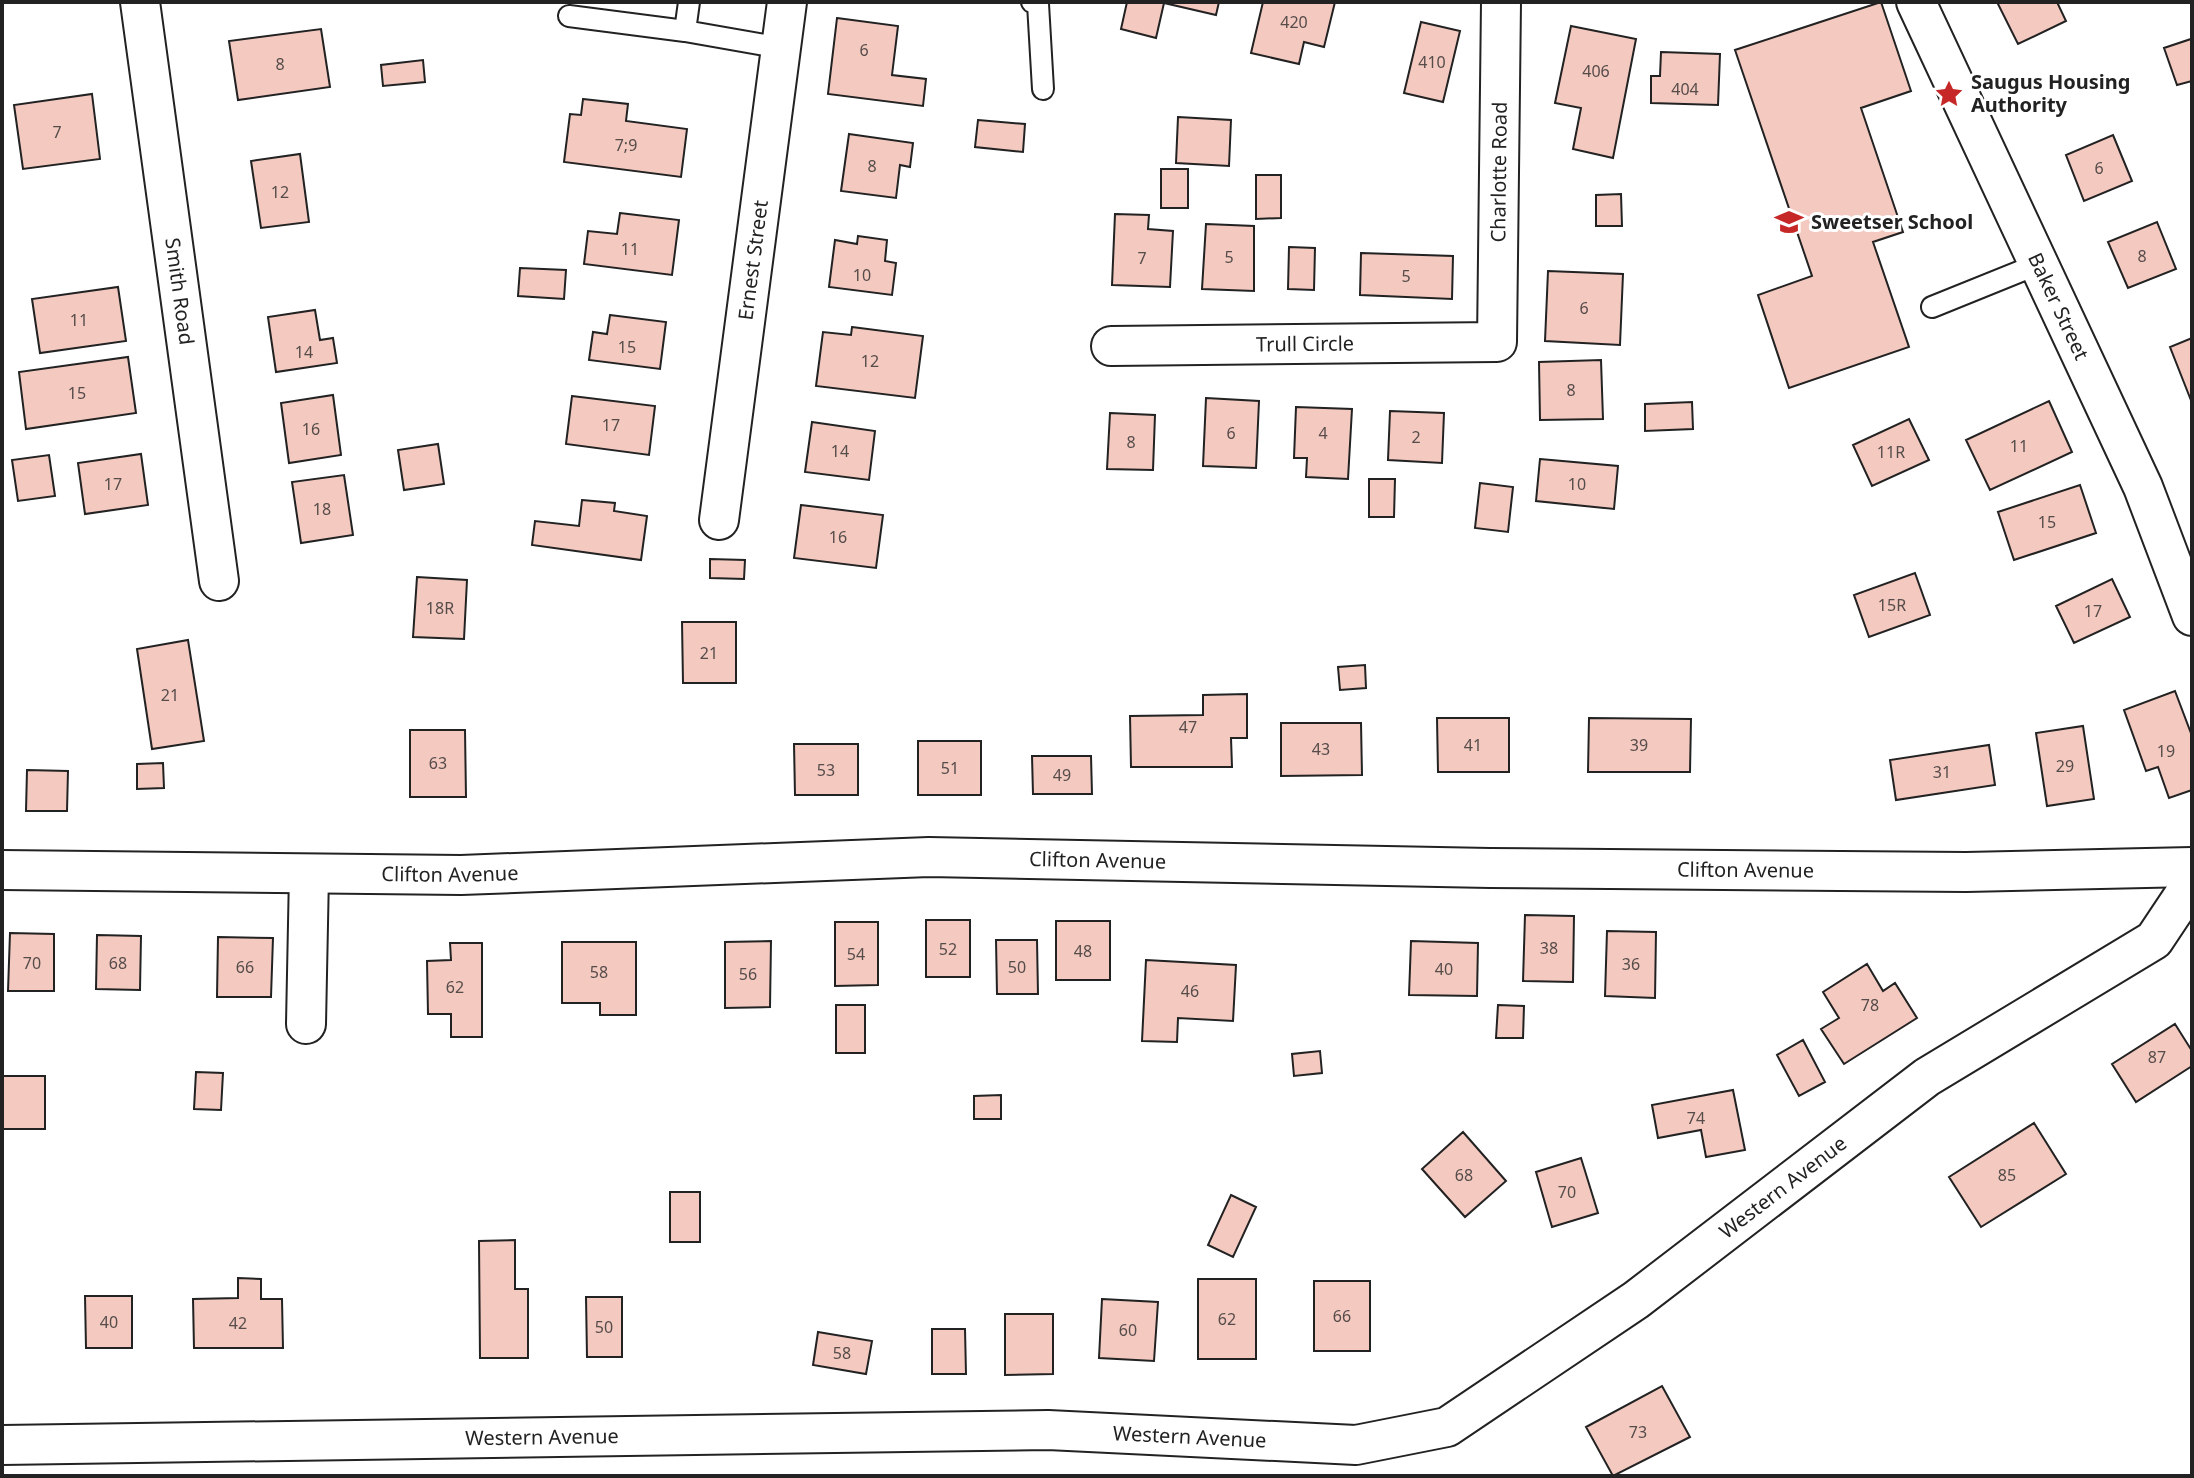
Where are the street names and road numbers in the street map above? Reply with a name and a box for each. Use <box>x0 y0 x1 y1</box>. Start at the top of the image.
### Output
street label: Charlotte Road <box>1484 101 1513 243</box>
street label: Ernest Street <box>731 198 774 322</box>
street label: Smith Road <box>159 236 201 346</box>
street label: Baker Street <box>2022 248 2096 364</box>
street label: Trull Circle <box>1256 329 1354 357</box>
street label: Clifton Avenue <box>1029 845 1166 875</box>
street label: Clifton Avenue <box>1677 856 1814 884</box>
street label: Clifton Avenue <box>381 859 519 888</box>
street label: Western Avenue <box>1713 1130 1852 1245</box>
street label: Western Avenue <box>1112 1419 1267 1454</box>
street label: Western Avenue <box>465 1422 619 1451</box>

